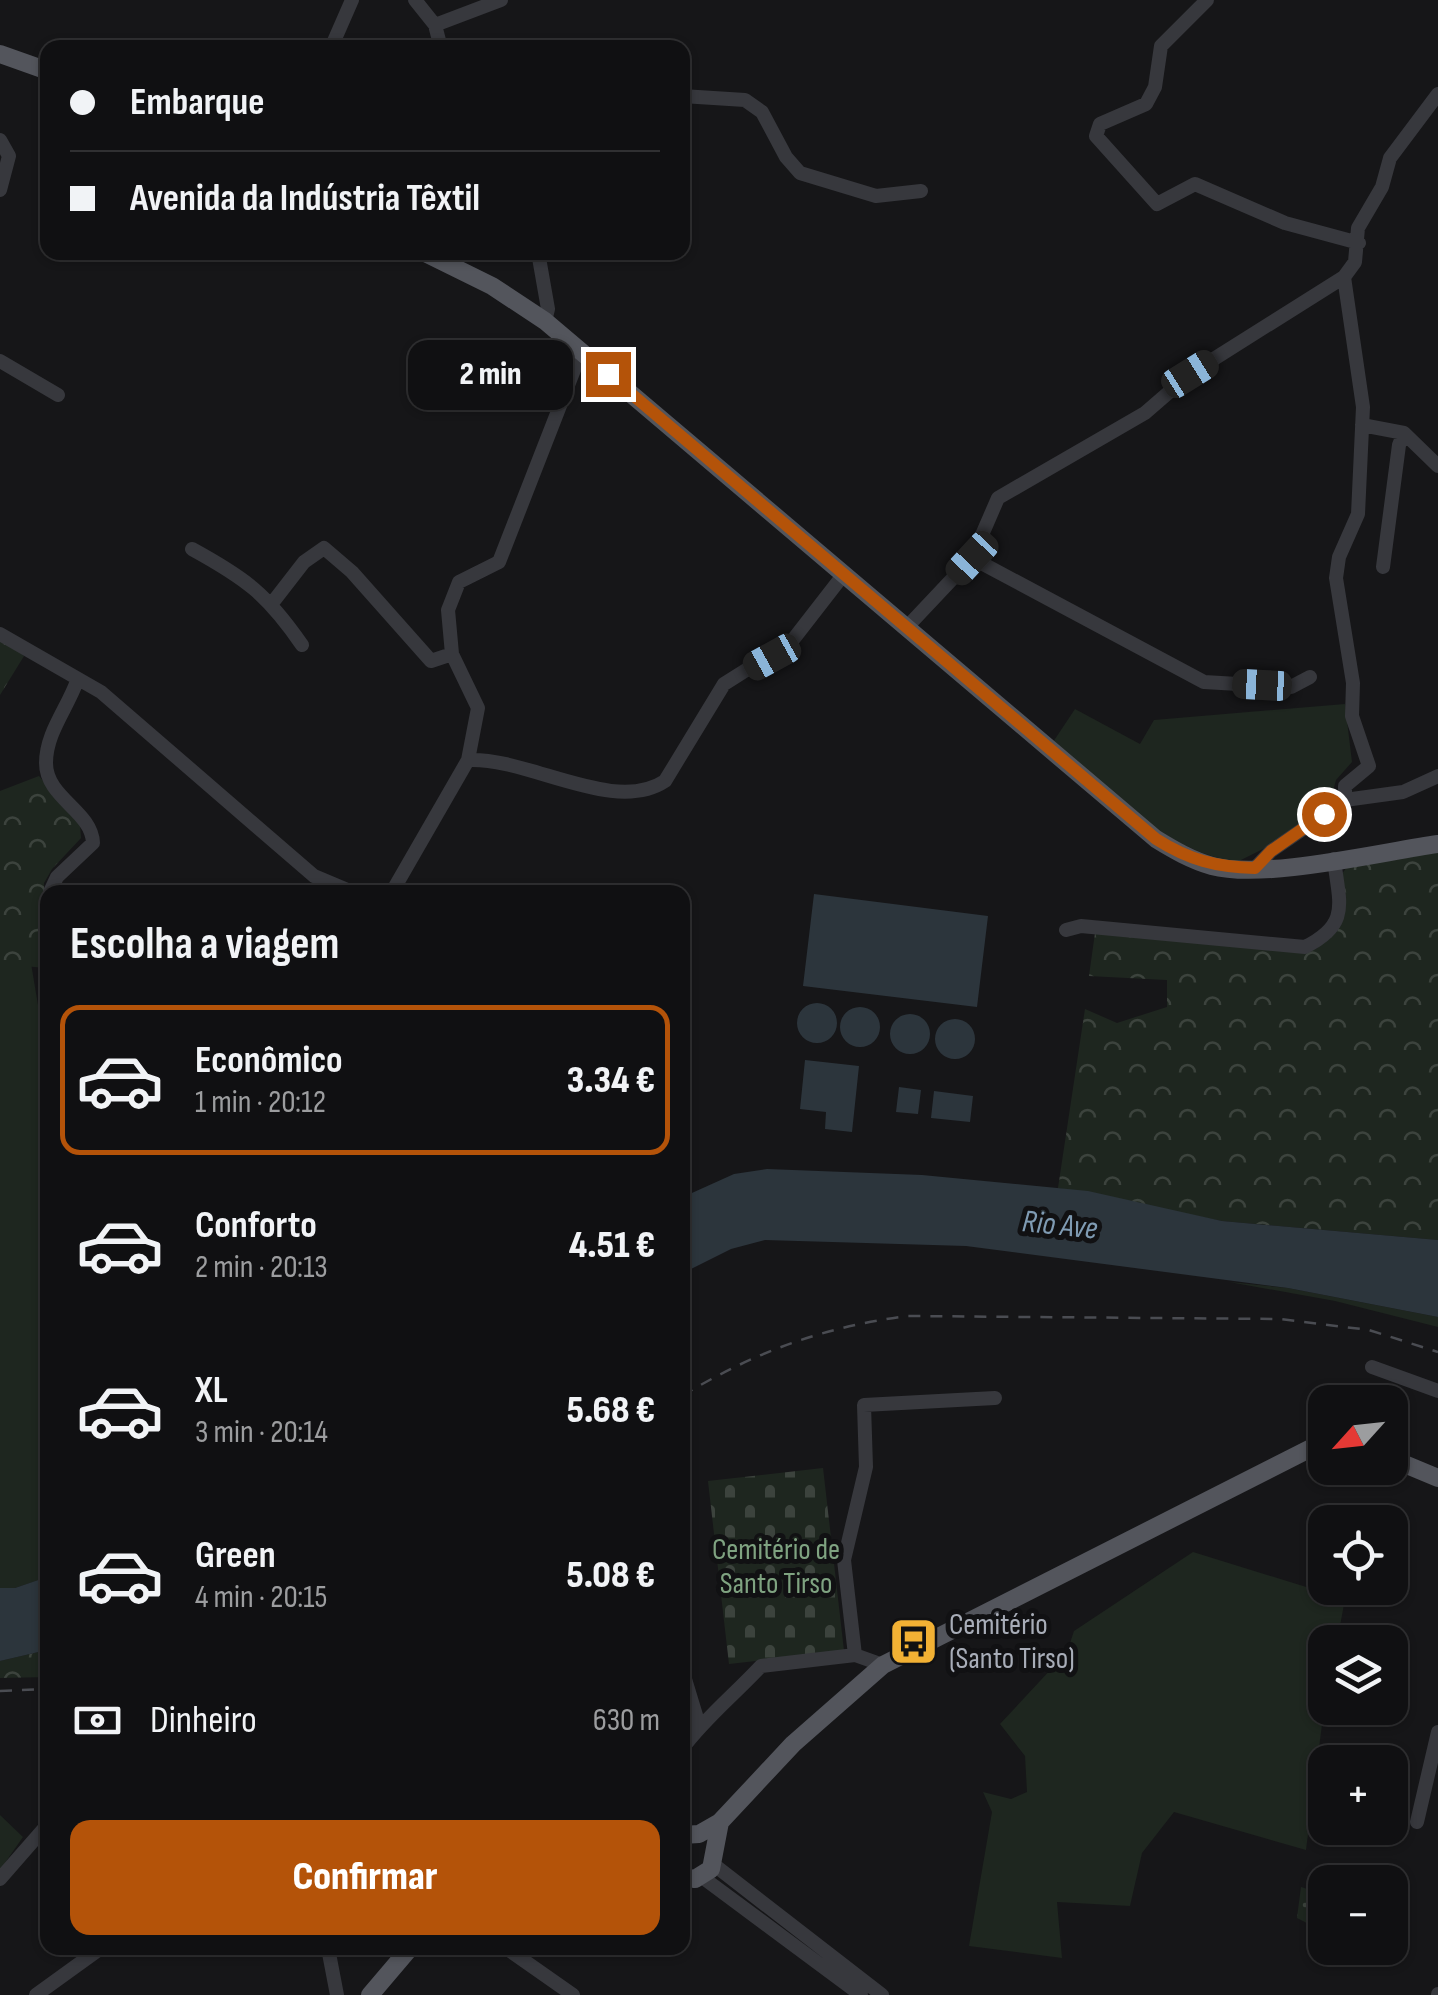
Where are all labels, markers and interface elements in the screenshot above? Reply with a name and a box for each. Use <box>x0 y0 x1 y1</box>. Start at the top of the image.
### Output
text: Embarque <box>130 80 264 125</box>
text: Avenida da Indústria Têxtil <box>130 176 480 221</box>
callout: 2 min <box>408 339 573 409</box>
car <box>1157 345 1223 403</box>
route end <box>586 352 631 397</box>
text: 2 min <box>459 355 522 394</box>
car <box>941 526 1003 590</box>
car <box>738 629 806 685</box>
car <box>1231 668 1293 702</box>
route start <box>1302 792 1347 837</box>
text: Escolha a viagem <box>70 917 339 972</box>
icon: car <box>75 1035 165 1125</box>
text: Econômico <box>195 1038 343 1083</box>
text: 3.34 € <box>567 1058 655 1103</box>
text: 1 min · 20:12 <box>195 1083 326 1122</box>
icon: car <box>75 1200 165 1290</box>
water label: Rio Ave <box>1020 1202 1099 1249</box>
text: Conforto <box>195 1203 317 1248</box>
text: 4.51 € <box>569 1223 655 1268</box>
text: 2 min · 20:13 <box>195 1248 328 1287</box>
icon: car <box>75 1365 165 1455</box>
text: XL <box>195 1368 228 1413</box>
north arrow <box>1308 1385 1408 1485</box>
map controls <box>1308 1385 1408 1965</box>
text: 5.68 € <box>567 1388 655 1433</box>
text: 3 min · 20:14 <box>195 1413 328 1452</box>
button: locate <box>1308 1505 1408 1605</box>
icon: car <box>75 1530 165 1620</box>
park label: Cemitério de Santo Tirso <box>712 1532 840 1602</box>
text: Green <box>195 1533 276 1578</box>
text: 5.08 € <box>566 1553 655 1598</box>
text: 4 min · 20:15 <box>195 1578 327 1617</box>
place label: Cemitério (Santo Tirso) <box>949 1607 1075 1677</box>
bus stop icon: Cemitério (Santo Tirso) <box>888 1615 940 1667</box>
button: layers <box>1308 1625 1408 1725</box>
icon: cash <box>70 1693 125 1748</box>
text: Dinheiro <box>150 1698 257 1743</box>
text: 630 m <box>593 1701 660 1740</box>
button: + <box>1308 1745 1408 1845</box>
button: Confirmar <box>70 1820 660 1935</box>
button: − <box>1308 1865 1408 1965</box>

